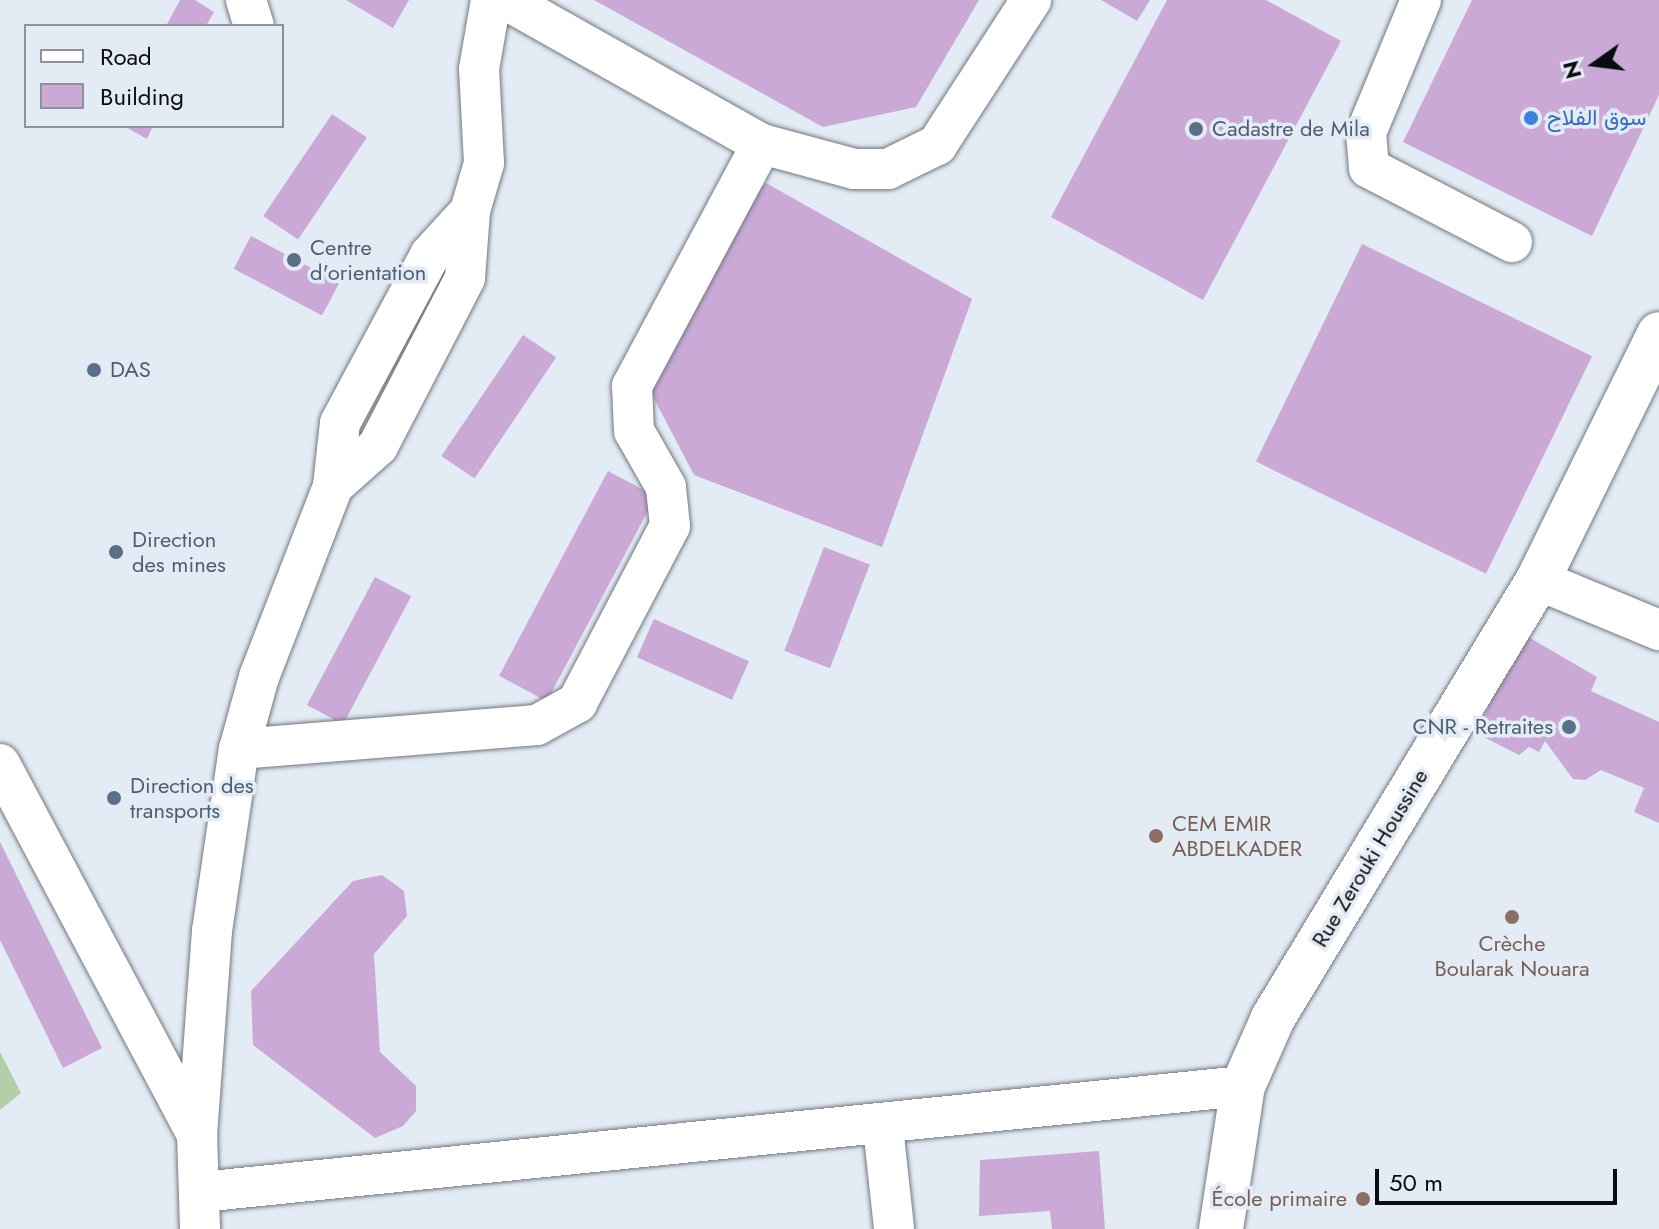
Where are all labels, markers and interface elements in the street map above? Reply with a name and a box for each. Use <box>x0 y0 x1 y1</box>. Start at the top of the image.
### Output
legend <box>24 24 284 128</box>
north arrow <box>1555 24 1635 104</box>
text: Road <box>100 39 152 74</box>
text: N <box>1554 57 1589 82</box>
text: Building <box>100 79 184 114</box>
place label: سوق الفلاح <box>1547 105 1646 131</box>
marker: سوق الفلاح <box>1522 109 1540 127</box>
place label: Cadastre de Mila <box>1212 116 1370 142</box>
marker: Cadastre de Mila <box>1187 120 1205 138</box>
place label: Centre d'orientation <box>310 234 426 286</box>
marker: Centre d'orientation <box>285 251 303 269</box>
place label: DAS <box>110 357 151 383</box>
marker: DAS <box>85 361 103 379</box>
place label: Direction des mines <box>132 526 226 578</box>
marker: Direction des mines <box>107 543 125 561</box>
place label: CNR - Retraites <box>1412 714 1553 740</box>
marker: CNR - Retraites <box>1560 718 1578 736</box>
street label: Rue Zerouki Houssine <box>1306 764 1434 952</box>
place label: Direction des transports <box>130 772 254 824</box>
marker: Direction des transports <box>105 789 123 807</box>
place label: CEM EMIR ABDELKADER <box>1172 810 1302 862</box>
marker: CEM EMIR ABDELKADER <box>1147 827 1165 845</box>
marker: Crèche Boularak Nouara <box>1503 908 1521 926</box>
place label: Crèche Boularak Nouara <box>1434 930 1590 982</box>
scale bar <box>1379 1153 1621 1203</box>
text: 50 m <box>1389 1165 1443 1200</box>
place label: École primaire <box>1212 1186 1347 1212</box>
marker: École primaire <box>1354 1190 1372 1208</box>

